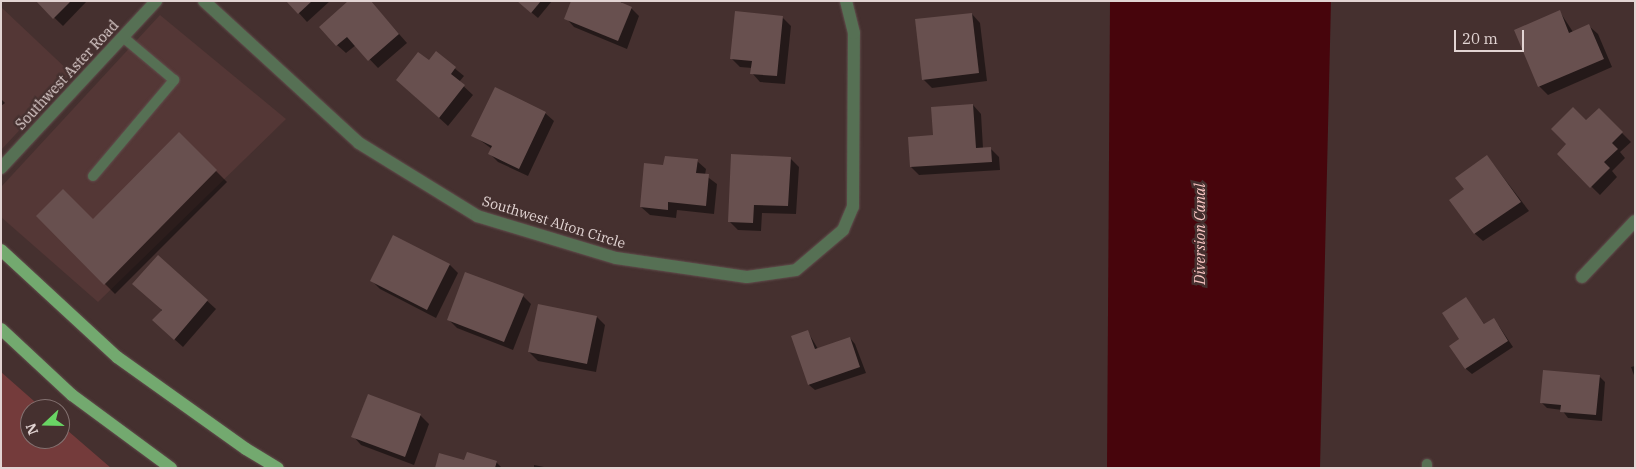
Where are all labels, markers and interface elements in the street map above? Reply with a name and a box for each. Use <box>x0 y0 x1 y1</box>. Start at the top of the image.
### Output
street label: Southwest Aster Road <box>12 17 122 133</box>
scale bar <box>1456 20 1526 52</box>
text: 20 m <box>1462 29 1498 48</box>
water label: Diversion Canal <box>1191 183 1209 285</box>
street label: Southwest Alton Circle <box>480 192 628 252</box>
north arrow <box>20 399 70 449</box>
text: N <box>22 421 42 437</box>

